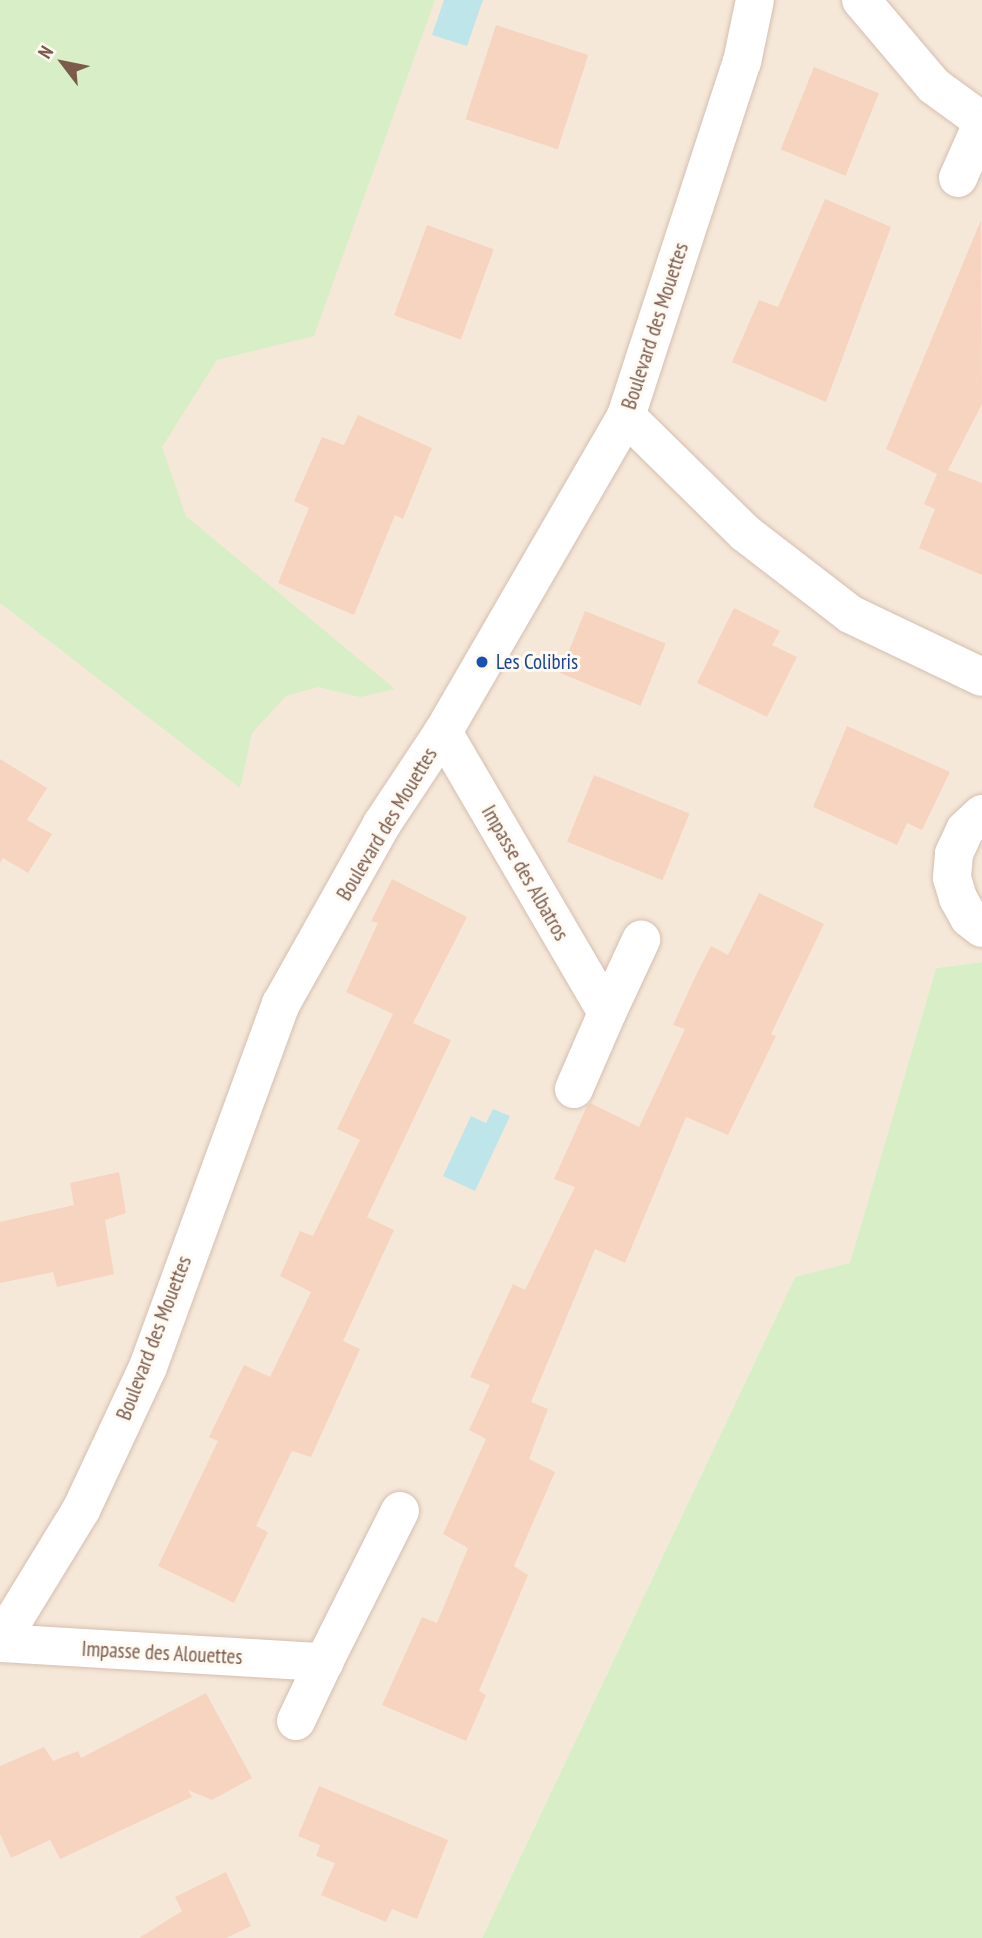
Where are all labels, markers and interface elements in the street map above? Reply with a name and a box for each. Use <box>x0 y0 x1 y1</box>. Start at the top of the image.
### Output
north arrow <box>28 28 98 98</box>
text: N <box>32 41 58 63</box>
street label: Boulevard des Mouettes <box>616 239 694 413</box>
place label: Les Colibris <box>496 649 578 675</box>
marker: Les Colibris <box>474 654 490 670</box>
street label: Boulevard des Mouettes <box>331 743 443 905</box>
street label: Impasse des Albatros <box>476 801 574 945</box>
street label: Boulevard des Mouettes <box>111 1252 197 1424</box>
street label: Impasse des Alouettes <box>81 1636 243 1670</box>

